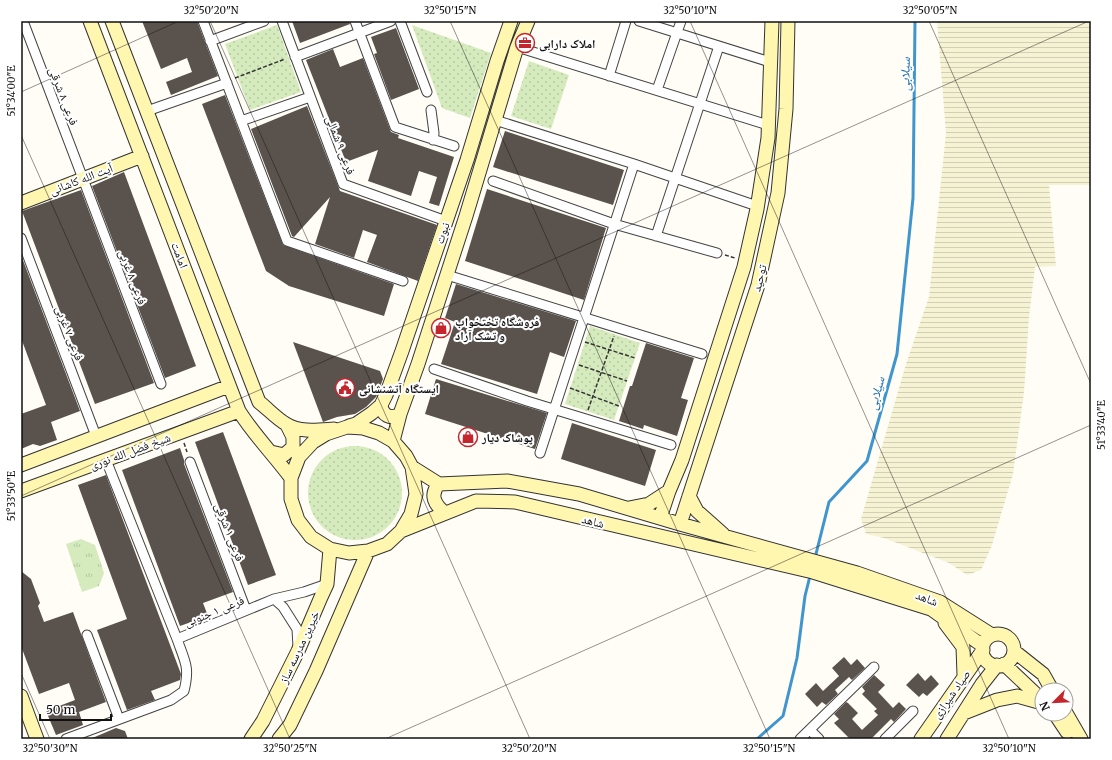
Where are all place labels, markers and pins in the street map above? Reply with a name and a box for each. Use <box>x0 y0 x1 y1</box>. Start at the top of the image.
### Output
office icon: املاک دارابی <box>514 32 536 54</box>
place label: املاک دارابی <box>539 36 596 52</box>
place label: فروشگاه تختخواب و تشک آراد <box>455 314 539 343</box>
shop icon: فروشگاه تختخواب و تشک آراد <box>430 317 452 339</box>
public building icon: ایستگاه آتشنشانی <box>334 377 356 399</box>
place label: ایستگاه آتشنشانی <box>359 381 439 397</box>
shop icon: پوشاک دیار <box>457 426 479 448</box>
place label: پوشاک دیار <box>481 430 533 445</box>

